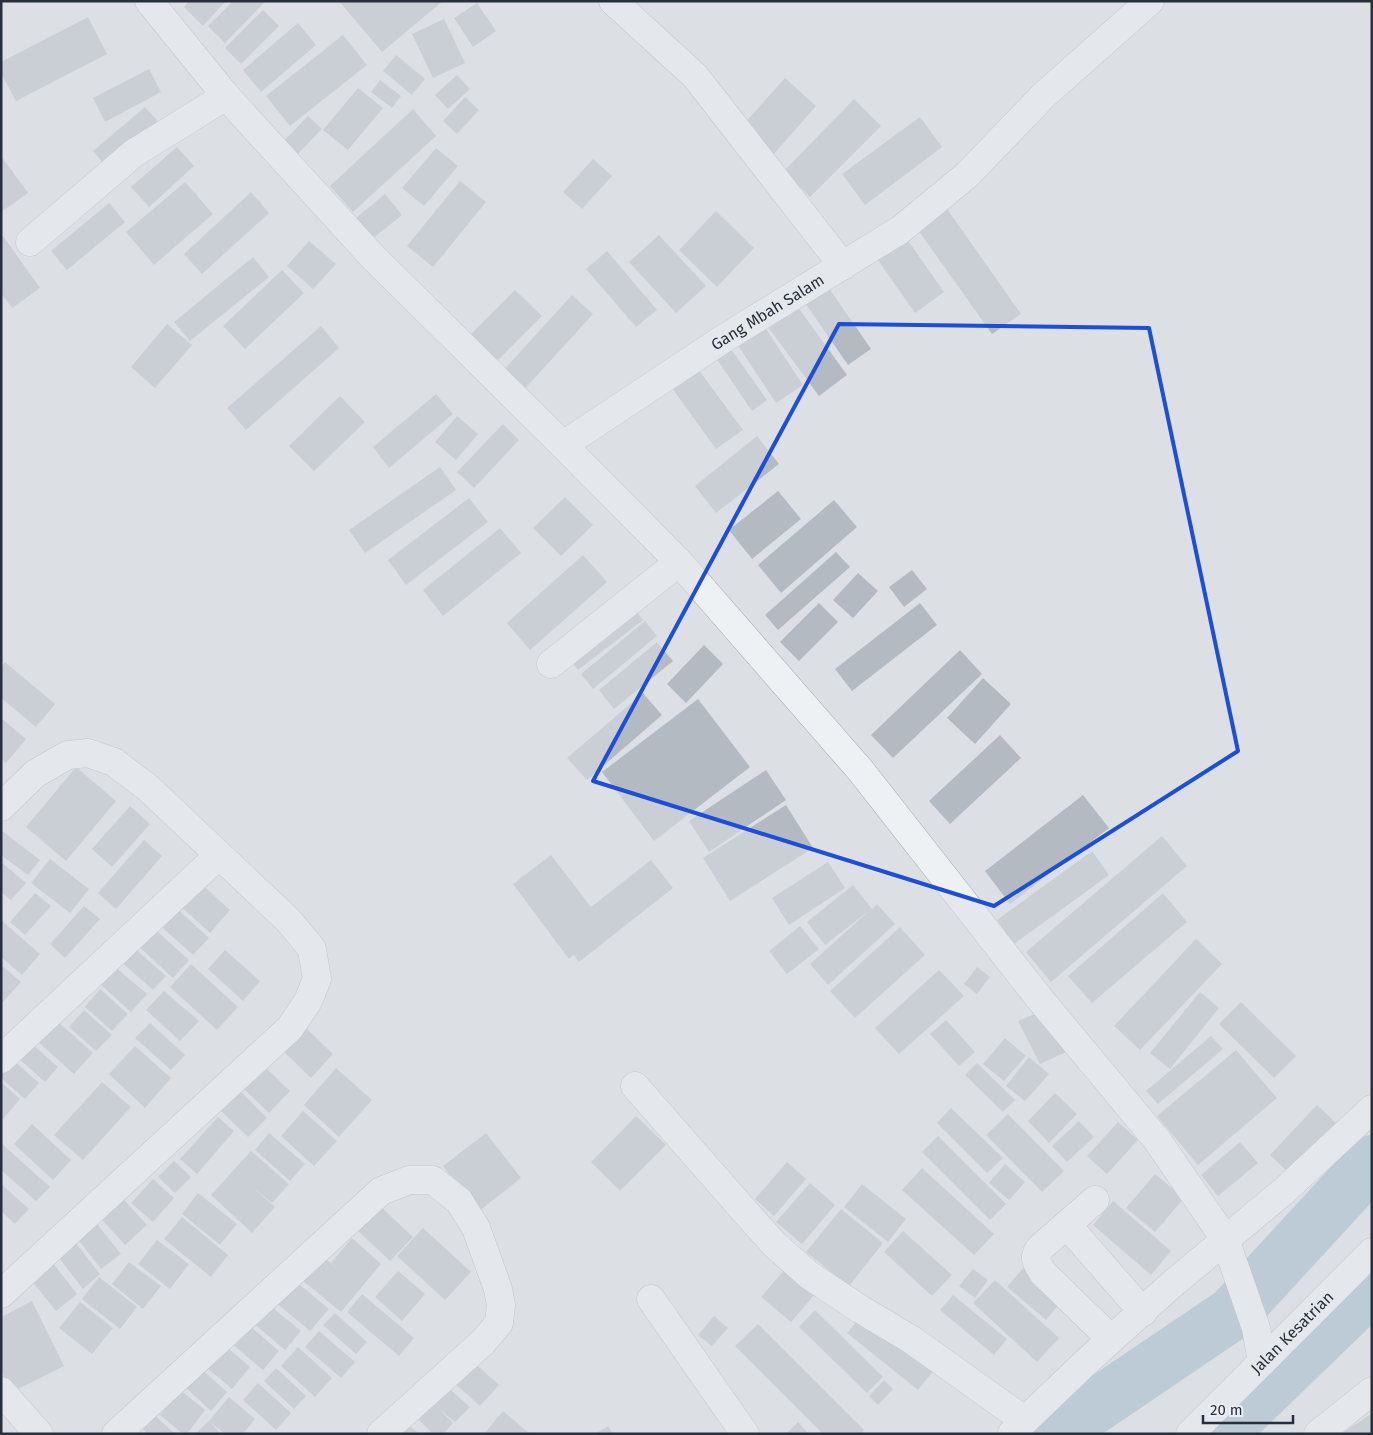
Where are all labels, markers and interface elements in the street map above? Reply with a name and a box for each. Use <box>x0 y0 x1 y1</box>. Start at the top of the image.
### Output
street label: Gang Mbah Salam <box>707 270 827 354</box>
street label: Jalan Kesatrian <box>1247 1287 1337 1377</box>
scale bar <box>1203 1392 1293 1424</box>
text: 20 m <box>1210 1401 1243 1419</box>

